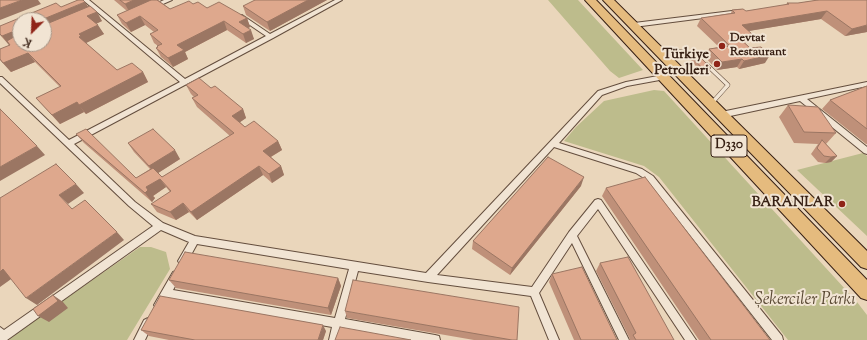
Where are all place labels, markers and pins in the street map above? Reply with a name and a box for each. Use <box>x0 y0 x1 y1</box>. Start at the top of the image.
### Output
place label: Devtat Restaurant <box>730 32 786 60</box>
marker: Devtat Restaurant <box>717 41 727 51</box>
place label: Türkiye Petrolleri <box>654 48 709 80</box>
marker: Türkiye Petrolleri <box>712 59 722 69</box>
place label: BARANLAR <box>752 196 834 212</box>
marker: BARANLAR <box>837 199 847 209</box>

